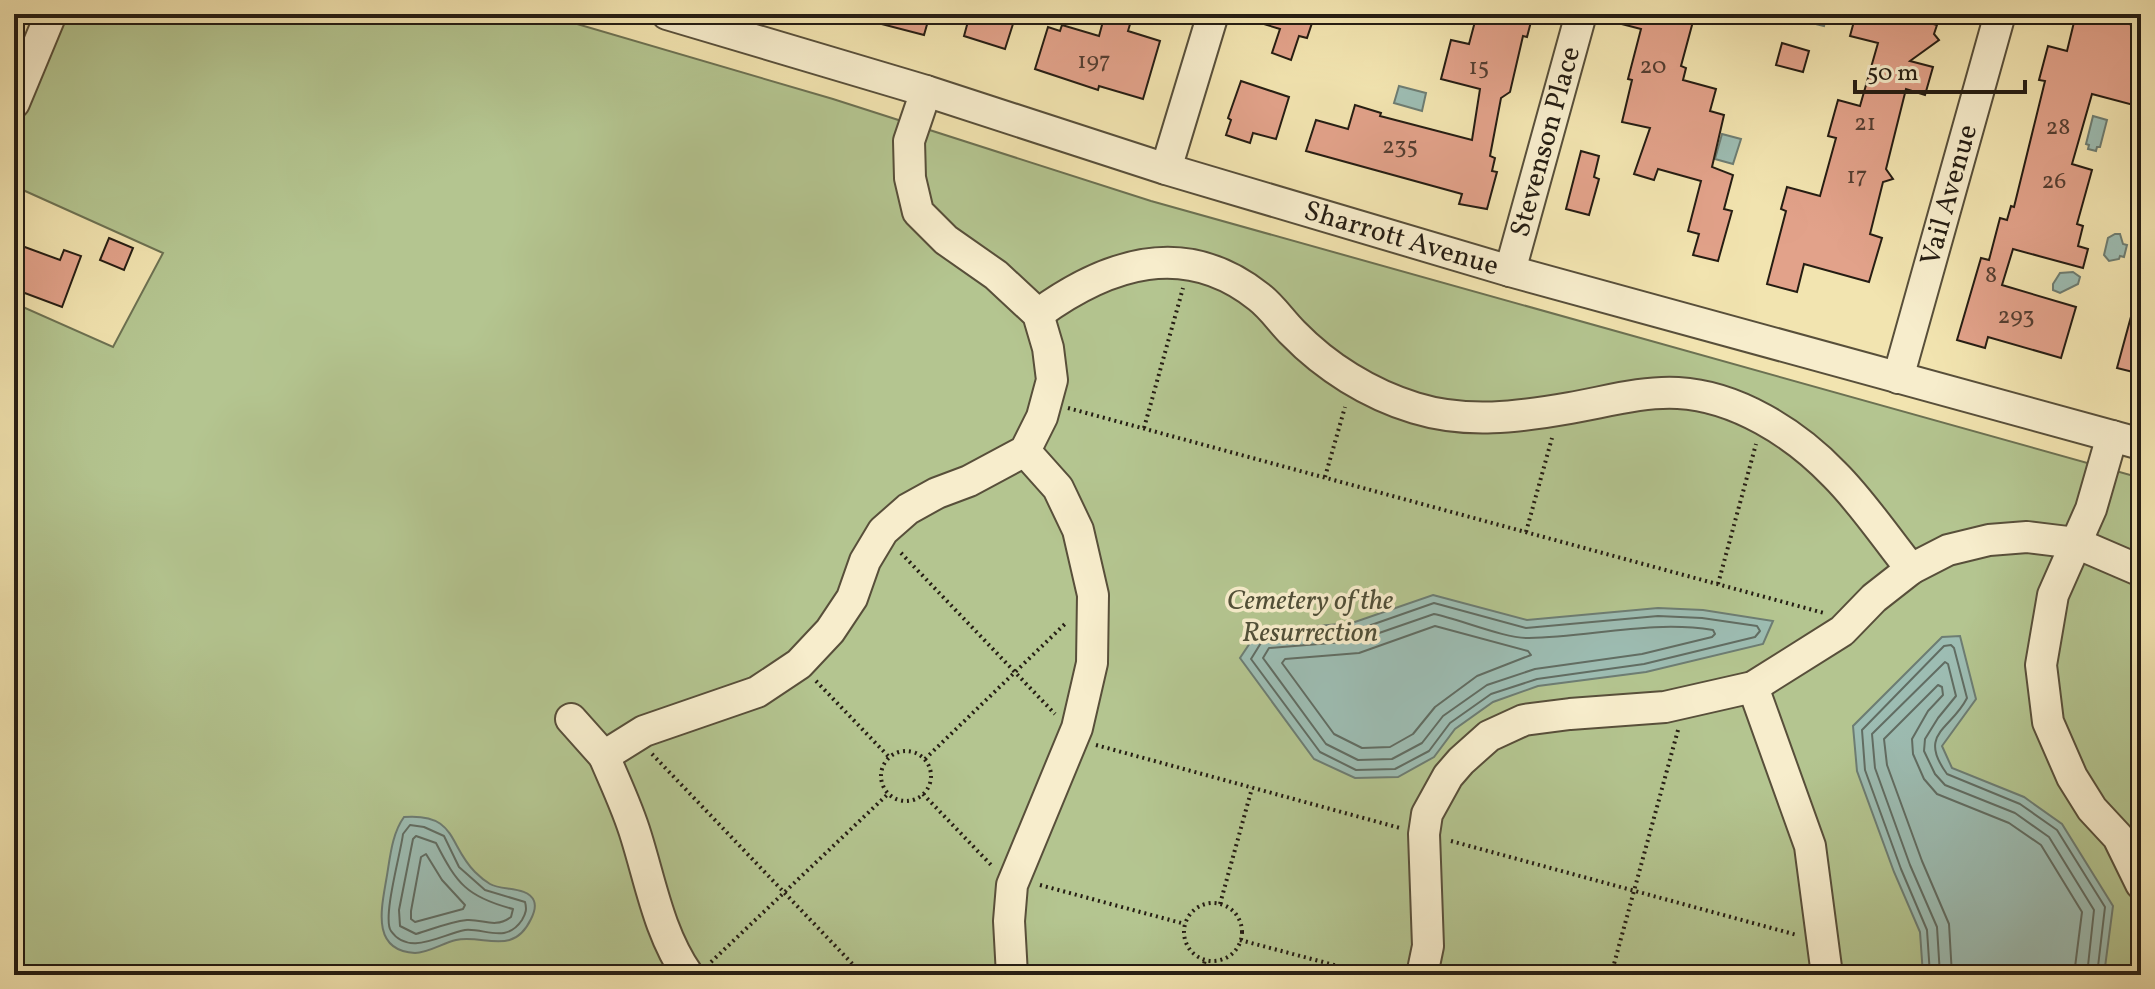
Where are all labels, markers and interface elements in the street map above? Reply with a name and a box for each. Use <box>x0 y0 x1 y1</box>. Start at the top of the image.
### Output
street label: Stevenson Place <box>1501 42 1591 242</box>
scale bar <box>1855 44 2025 94</box>
house number: 197 <box>1077 45 1111 79</box>
house number: 20 <box>1639 50 1667 84</box>
house number: 15 <box>1469 51 1489 85</box>
text: 50 m <box>1867 57 1919 91</box>
house number: 21 <box>1854 107 1876 141</box>
house number: 28 <box>2045 111 2071 145</box>
street label: Vail Avenue <box>1911 120 1988 270</box>
house number: 235 <box>1382 130 1418 164</box>
house number: 17 <box>1847 160 1867 194</box>
house number: 26 <box>2041 165 2067 199</box>
street label: Sharrott Avenue <box>1299 191 1503 286</box>
house number: 8 <box>1985 259 1997 293</box>
house number: 293 <box>1998 300 2034 334</box>
park label: Cemetery of the Resurrection <box>1227 582 1393 653</box>

